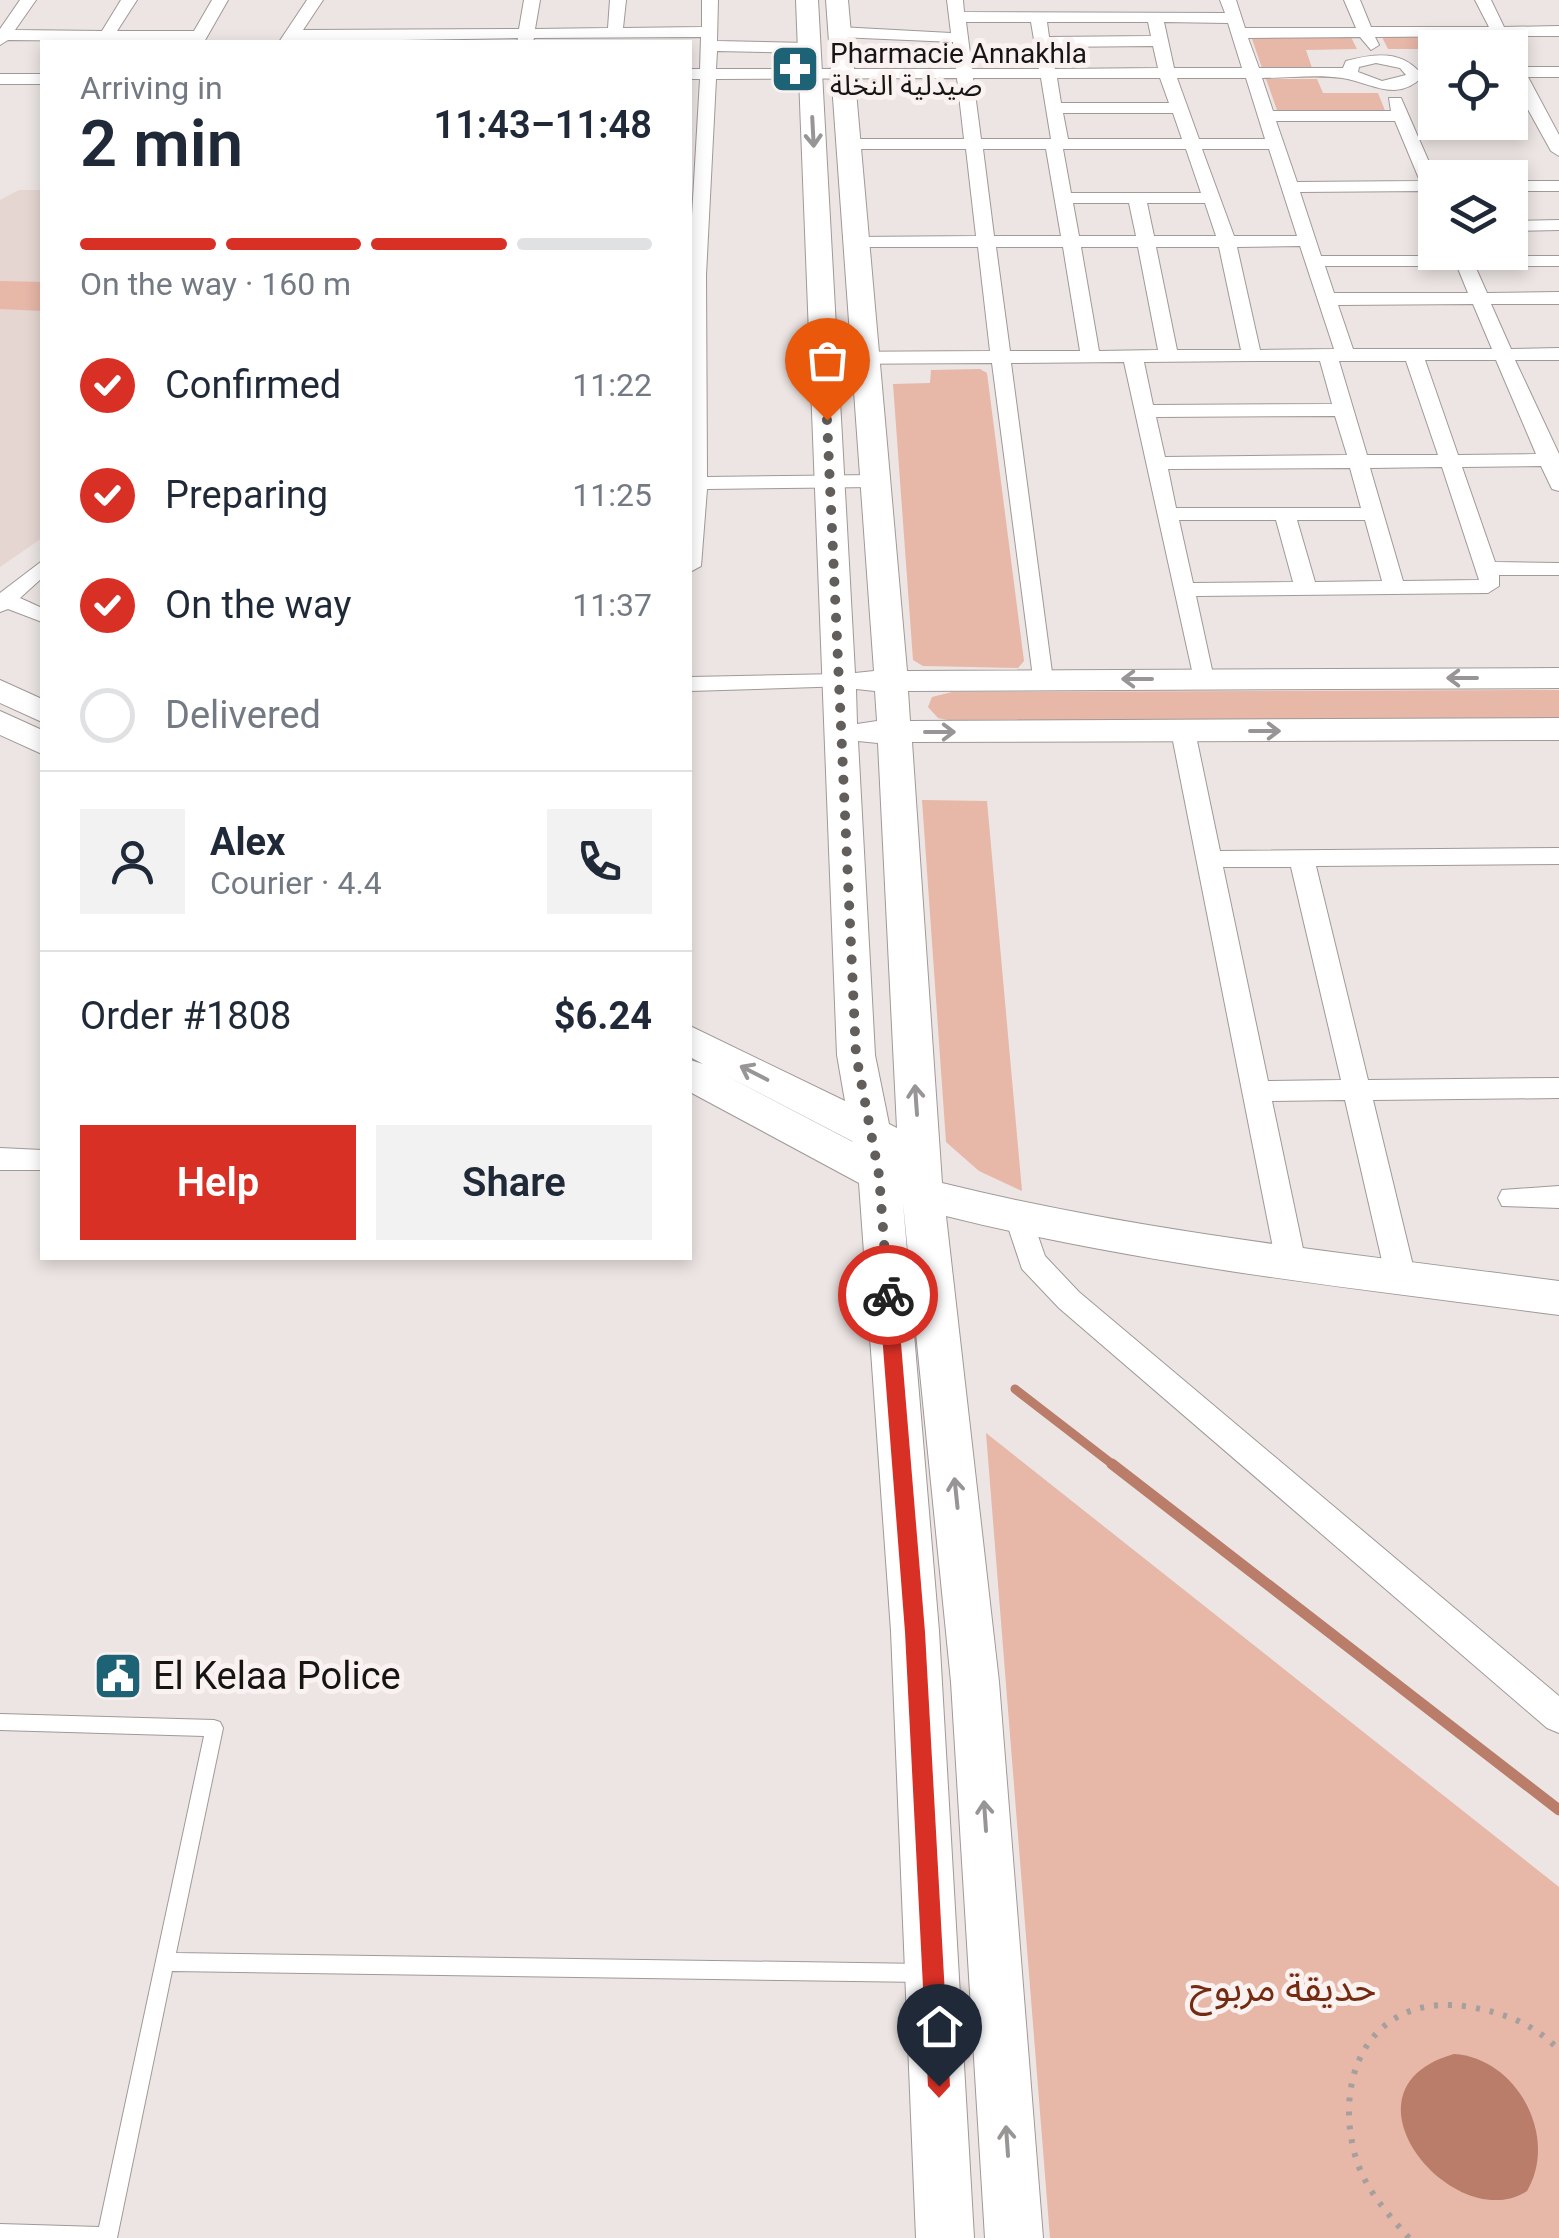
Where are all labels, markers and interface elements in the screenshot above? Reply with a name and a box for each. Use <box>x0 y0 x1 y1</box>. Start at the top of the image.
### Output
map controls <box>1418 30 1528 270</box>
button: locate <box>1418 30 1528 140</box>
place label: Pharmacie Annakhla صيدلية النخلة <box>830 37 1087 102</box>
pharmacy icon: Pharmacie Annakhla صيدلية النخلة <box>769 43 821 95</box>
text: Arriving in <box>80 69 223 107</box>
text: 11:43–11:48 <box>433 103 652 147</box>
text: 2 min <box>80 106 243 182</box>
one-way arrow <box>804 116 823 148</box>
button: layers <box>1418 160 1528 270</box>
text: On the way · 160 m <box>80 265 351 303</box>
pin <box>785 318 870 421</box>
icon: bag <box>800 333 855 388</box>
icon: check <box>80 358 135 413</box>
text: Confirmed <box>165 363 341 407</box>
text: 11:22 <box>572 366 652 404</box>
icon: check <box>80 468 135 523</box>
text: Preparing <box>165 473 328 517</box>
text: 11:25 <box>572 476 652 514</box>
icon: check <box>80 578 135 633</box>
text: On the way <box>165 583 351 627</box>
text: 11:37 <box>572 586 652 624</box>
one-way arrow <box>1446 668 1478 688</box>
one-way arrow <box>1121 670 1154 688</box>
text: Delivered <box>165 693 321 737</box>
one-way arrow <box>1248 721 1280 740</box>
one-way arrow <box>922 722 955 742</box>
button: person <box>80 809 185 914</box>
button: phone <box>547 809 652 914</box>
text: Alex <box>210 820 285 864</box>
text: Courier · 4.4 <box>210 864 382 902</box>
text: Order #1808 <box>80 994 291 1038</box>
text: $6.24 <box>554 994 652 1038</box>
one-way arrow <box>739 1063 769 1082</box>
one-way arrow <box>906 1085 925 1117</box>
button: Help <box>80 1125 356 1240</box>
button: Share <box>376 1125 652 1240</box>
courier <box>838 1245 938 1345</box>
icon: bike <box>861 1268 916 1323</box>
one-way arrow <box>946 1477 965 1509</box>
public building icon: El Kelaa Police <box>92 1650 144 1702</box>
place label: El Kelaa Police <box>153 1654 401 1698</box>
one-way arrow <box>975 1801 994 1833</box>
park label: حديقة مربوح <box>1190 1966 1376 2016</box>
pin <box>897 1984 982 2087</box>
icon: home <box>912 1999 967 2054</box>
one-way arrow <box>998 2125 1017 2157</box>

